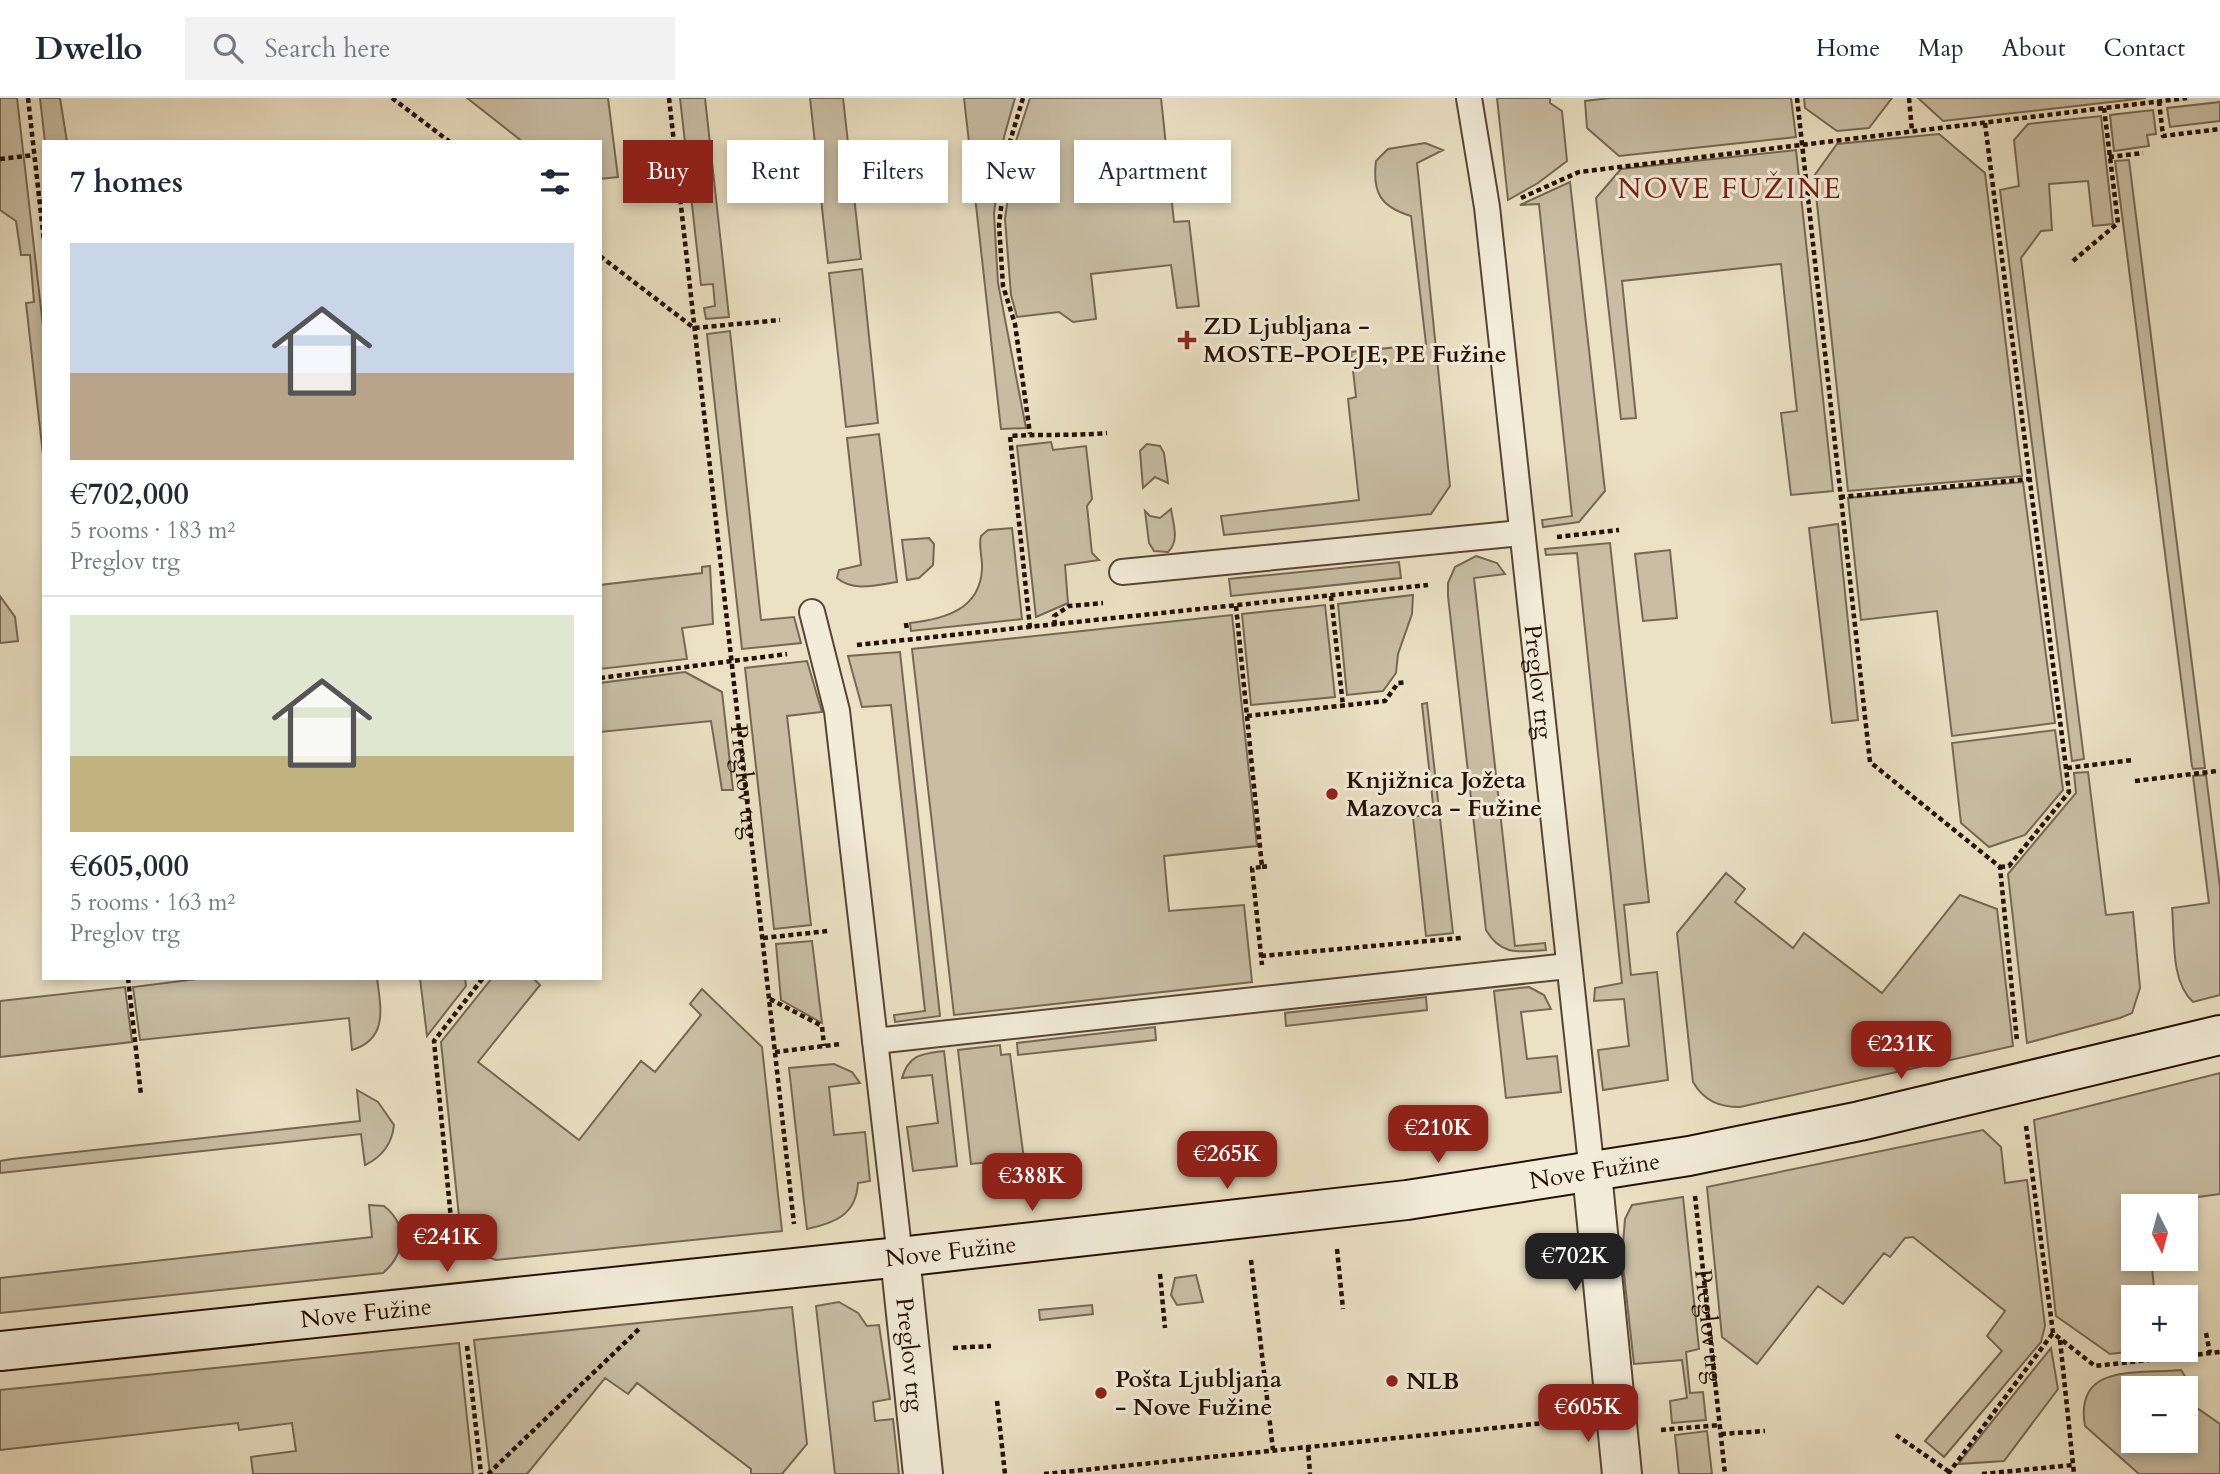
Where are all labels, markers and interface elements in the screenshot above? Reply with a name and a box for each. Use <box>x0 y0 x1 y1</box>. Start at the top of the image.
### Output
search box <box>185 17 675 80</box>
text: Dwello <box>35 26 143 71</box>
icon: search <box>209 29 247 67</box>
text: Search here <box>265 31 391 66</box>
text: Home <box>1816 32 1880 65</box>
text: Map <box>1918 32 1964 65</box>
text: About <box>2002 32 2066 65</box>
text: Contact <box>2104 32 2185 65</box>
chip: Buy <box>623 140 713 203</box>
chip: Rent <box>727 140 824 203</box>
chip: Filters <box>838 140 948 203</box>
chip: New <box>962 140 1060 203</box>
chip: Apartment <box>1074 140 1231 203</box>
text: 7 homes <box>70 162 183 203</box>
icon: filters <box>536 163 574 201</box>
district label: NOVE FUŽINE <box>1618 170 1842 208</box>
icon: home <box>259 288 385 414</box>
place label: ZD Ljubljana - MOSTE-POLJE, PE Fužine <box>1203 310 1507 371</box>
marker: ZD Ljubljana - MOSTE-POLJE, PE Fužine <box>1177 330 1197 350</box>
text: €702,000 <box>70 474 189 515</box>
text: 5 rooms · 183 m² <box>70 515 235 546</box>
text: Preglov trg <box>70 546 180 577</box>
street label: Preglov trg <box>1516 623 1561 741</box>
icon: home <box>259 660 385 786</box>
street label: Preglov trg <box>722 723 768 841</box>
place label: Knjižnica Jožeta Mazovca - Fužine <box>1346 764 1542 825</box>
marker: Knjižnica Jožeta Mazovca - Fužine <box>1324 786 1340 802</box>
text: €605,000 <box>70 846 189 887</box>
text: 5 rooms · 163 m² <box>70 887 235 918</box>
text: Preglov trg <box>70 918 180 949</box>
pin: €231K <box>1852 1021 1950 1081</box>
text: €231K <box>1867 1028 1935 1059</box>
pin: €210K <box>1389 1105 1487 1165</box>
text: €210K <box>1404 1112 1472 1143</box>
pin: €265K <box>1178 1132 1276 1191</box>
text: €265K <box>1193 1138 1261 1169</box>
street label: Nove Fužine <box>1527 1144 1662 1197</box>
pin: €388K <box>983 1154 1081 1213</box>
text: €388K <box>998 1160 1066 1191</box>
north arrow <box>2121 1194 2198 1270</box>
map controls <box>2121 1194 2198 1453</box>
pin: €241K <box>398 1214 496 1274</box>
text: €241K <box>413 1221 481 1252</box>
street label: Nove Fužine <box>884 1228 1018 1275</box>
pin: €702K <box>1526 1234 1624 1293</box>
text: €702K <box>1541 1240 1609 1271</box>
street label: Preglov trg <box>1686 1267 1732 1386</box>
button: + <box>2121 1285 2198 1362</box>
street label: Nove Fužine <box>299 1290 433 1336</box>
street label: Preglov trg <box>888 1296 933 1414</box>
place label: Pošta Ljubljana - Nove Fužine <box>1115 1363 1282 1424</box>
place label: NLB <box>1406 1365 1459 1398</box>
marker: NLB <box>1384 1373 1400 1389</box>
button: − <box>2121 1376 2198 1453</box>
pin: €605K <box>1539 1384 1637 1444</box>
marker: Pošta Ljubljana - Nove Fužine <box>1093 1385 1109 1401</box>
text: €605K <box>1554 1391 1622 1422</box>

